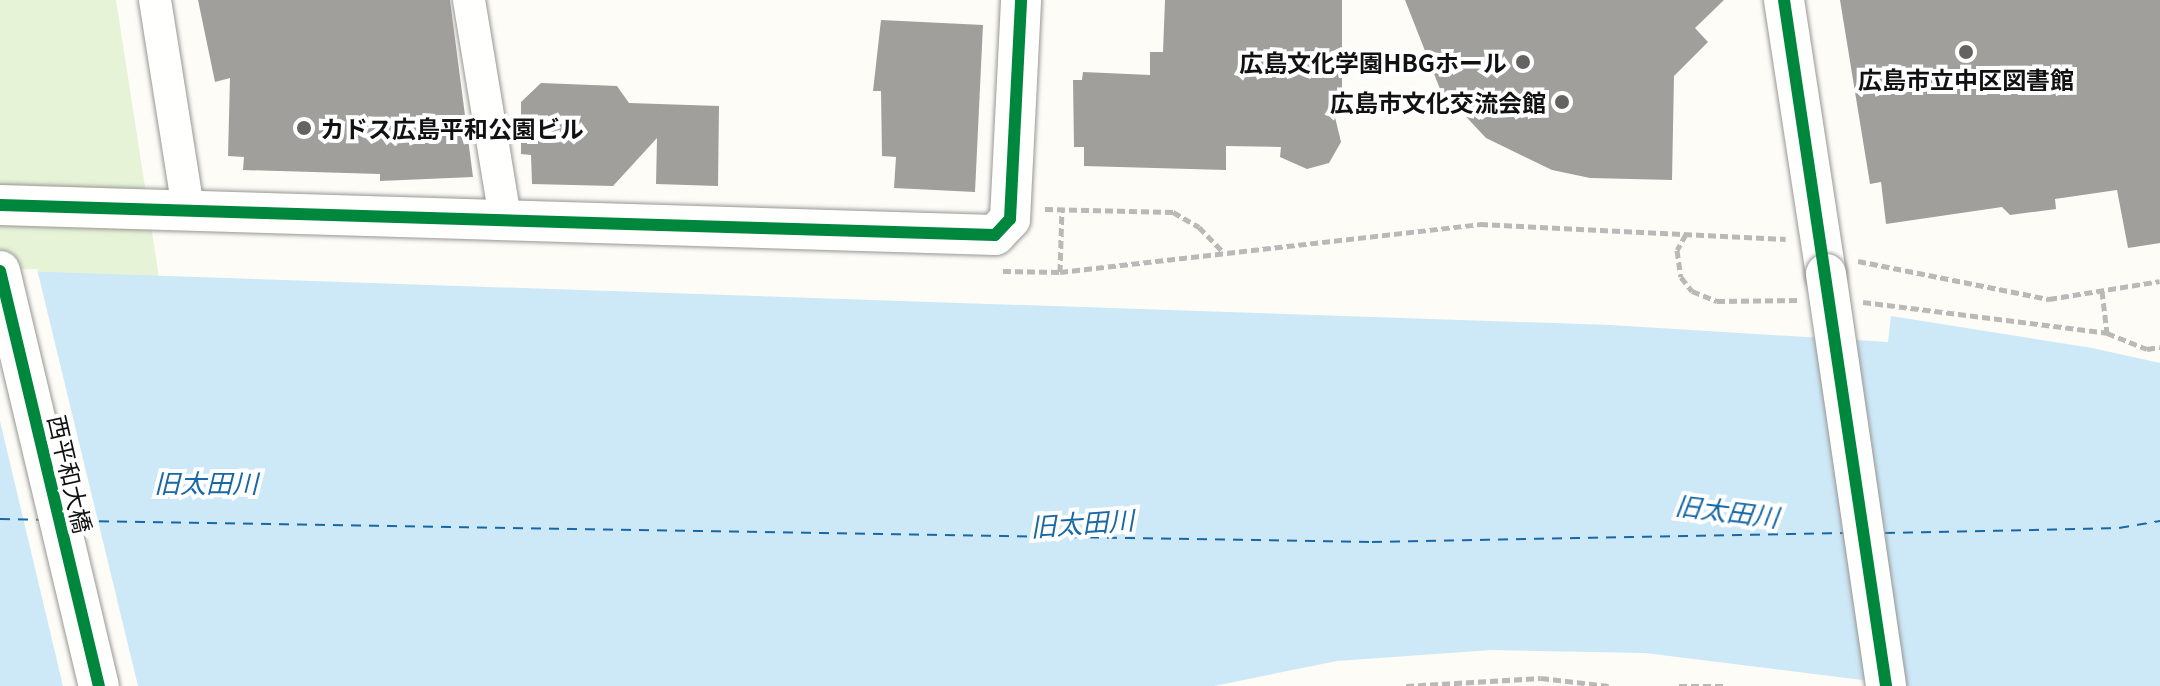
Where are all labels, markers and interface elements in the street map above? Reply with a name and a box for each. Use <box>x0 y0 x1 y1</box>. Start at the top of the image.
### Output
marker: 広島市立中区図書館 <box>1957 43 1975 61</box>
place label: 広島文化学園HBGホール <box>1239 48 1507 76</box>
marker: 広島文化学園HBGホール <box>1514 53 1532 71</box>
place label: 広島市立中区図書館 <box>1858 65 2074 93</box>
place label: 広島市文化交流会館 <box>1330 88 1546 116</box>
marker: 広島市文化交流会館 <box>1553 93 1571 111</box>
place label: カドス広島平和公園ビル <box>320 114 584 142</box>
marker: カドス広島平和公園ビル <box>295 119 313 137</box>
street label: 西平和大橋 <box>43 412 99 536</box>
water label: 旧太田川 <box>154 466 258 498</box>
water label: 旧太田川 <box>1673 488 1781 532</box>
water label: 旧太田川 <box>1029 503 1135 541</box>

